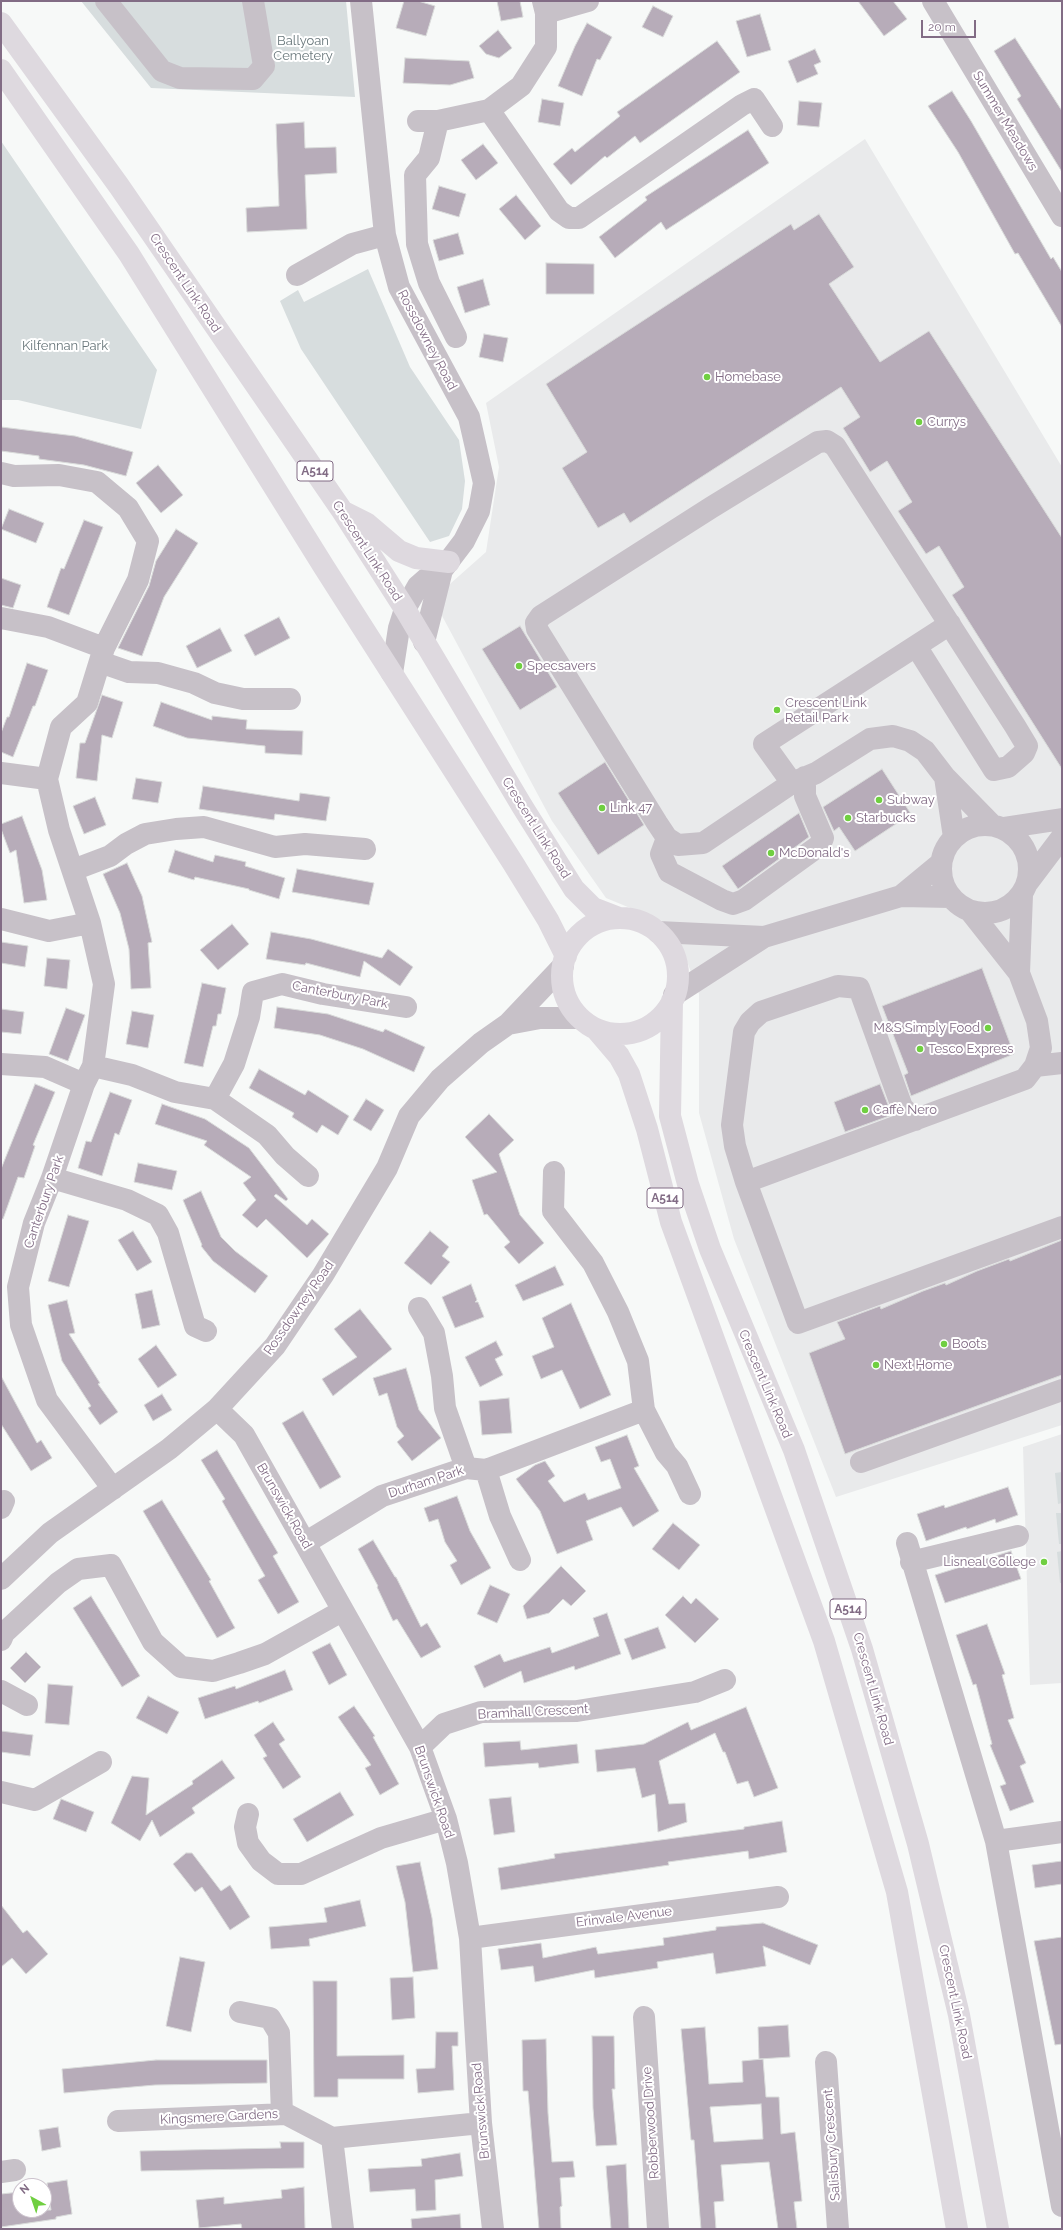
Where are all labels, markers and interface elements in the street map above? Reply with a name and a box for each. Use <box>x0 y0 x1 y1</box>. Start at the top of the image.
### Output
scale bar <box>923 12 978 38</box>
text: 20 m <box>928 20 956 34</box>
park label: Ballyoan Cemetery <box>273 33 333 64</box>
street label: Summer Meadows <box>969 68 1041 174</box>
street label: Crescent Link Road <box>146 230 224 336</box>
street label: Rossdowney Road <box>394 287 460 393</box>
park label: Kilfennan Park <box>22 338 108 354</box>
place label: Homebase <box>715 369 781 385</box>
marker: Homebase <box>702 372 712 382</box>
place label: Currys <box>927 414 966 430</box>
marker: Currys <box>914 417 924 427</box>
road number: A514 <box>297 461 333 481</box>
street label: Crescent Link Road <box>329 498 405 604</box>
place label: Specsavers <box>527 658 596 674</box>
marker: Specsavers <box>514 661 524 671</box>
place label: Crescent Link Retail Park <box>785 695 867 726</box>
marker: Crescent Link Retail Park <box>772 705 782 715</box>
street label: Crescent Link Road <box>499 774 573 882</box>
place label: Subway <box>887 792 935 808</box>
marker: Subway <box>874 795 884 805</box>
place label: Link 47 <box>610 800 652 816</box>
marker: Link 47 <box>597 803 607 813</box>
place label: Starbucks <box>856 810 916 826</box>
marker: Starbucks <box>843 813 853 823</box>
place label: McDonald's <box>779 845 849 861</box>
marker: McDonald's <box>766 848 776 858</box>
street label: Canterbury Park <box>291 978 389 1012</box>
place label: M&S Simply Food <box>874 1020 980 1036</box>
marker: M&S Simply Food <box>983 1023 993 1033</box>
place label: Tesco Express <box>928 1041 1014 1057</box>
marker: Tesco Express <box>915 1044 925 1054</box>
place label: Caffè Nero <box>873 1102 937 1118</box>
marker: Caffè Nero <box>860 1105 870 1115</box>
street label: Canterbury Park <box>21 1154 67 1250</box>
road number: A514 <box>647 1188 683 1208</box>
street label: Rossdowney Road <box>261 1258 337 1358</box>
street label: Crescent Link Road <box>735 1327 795 1441</box>
place label: Boots <box>952 1336 987 1352</box>
marker: Boots <box>939 1339 949 1349</box>
place label: Next Home <box>884 1357 952 1373</box>
marker: Next Home <box>871 1360 881 1370</box>
street label: Brunswick Road <box>253 1460 315 1552</box>
street label: Durham Park <box>386 1463 466 1501</box>
place label: Lisneal College <box>943 1554 1036 1570</box>
marker: Lisneal College <box>1039 1557 1049 1567</box>
road number: A514 <box>830 1599 866 1619</box>
street label: Crescent Link Road <box>849 1631 897 1747</box>
street label: Bramhall Crescent <box>477 1701 589 1723</box>
street label: Brunswick Road <box>411 1744 457 1840</box>
street label: Erinvale Avenue <box>575 1903 673 1931</box>
street label: Crescent Link Road <box>935 1943 975 2061</box>
street label: Brunswick Road <box>469 2062 493 2160</box>
street label: Robberwood Drive <box>639 2066 663 2180</box>
street label: Salisbury Crescent <box>820 2089 844 2201</box>
street label: Kingsmere Gardens <box>160 2106 278 2128</box>
north arrow <box>12 2178 52 2218</box>
text: N <box>17 2182 32 2197</box>

